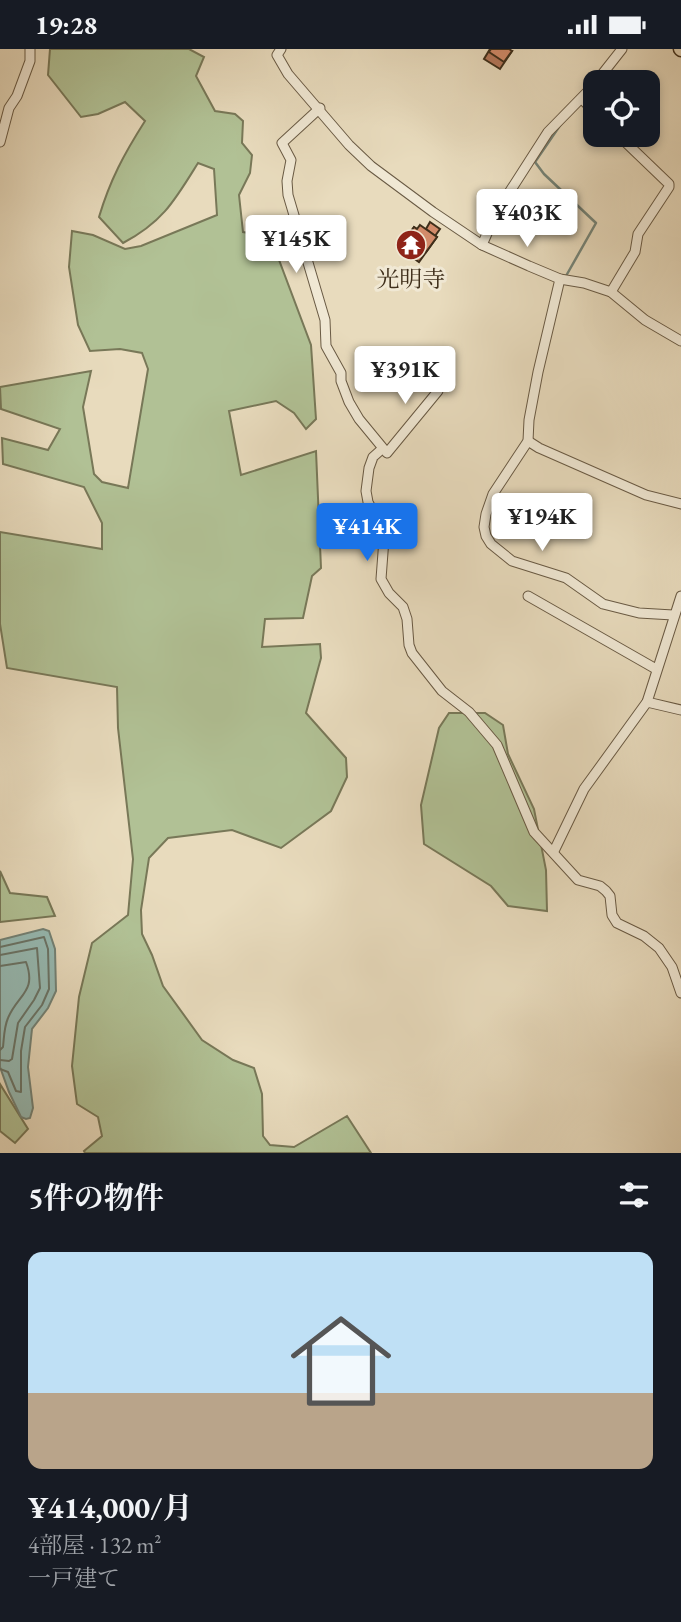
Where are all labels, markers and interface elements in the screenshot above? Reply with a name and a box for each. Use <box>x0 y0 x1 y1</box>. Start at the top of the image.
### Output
text: 19:28 <box>35 8 97 42</box>
map controls <box>583 70 660 147</box>
button: locate <box>583 70 660 147</box>
pin: ¥403K <box>478 189 576 249</box>
text: ¥403K <box>492 197 562 227</box>
pin: ¥145K <box>247 215 345 275</box>
text: ¥145K <box>261 223 331 253</box>
temple icon: 光明寺 <box>394 228 428 262</box>
place label: 光明寺 <box>377 264 446 294</box>
pin: ¥391K <box>356 347 454 406</box>
text: ¥391K <box>370 354 440 384</box>
pin: ¥194K <box>493 493 591 553</box>
text: ¥194K <box>507 501 577 531</box>
pin: ¥414K <box>318 503 416 563</box>
text: ¥414K <box>332 511 402 541</box>
icon: filters <box>615 1176 653 1214</box>
text: 5件の物件 <box>28 1178 164 1217</box>
icon: home <box>278 1298 404 1424</box>
text: ¥414,000/月 <box>28 1488 192 1527</box>
text: 4部屋 · 132 m² <box>28 1530 161 1560</box>
text: 一戸建て <box>28 1563 120 1593</box>

